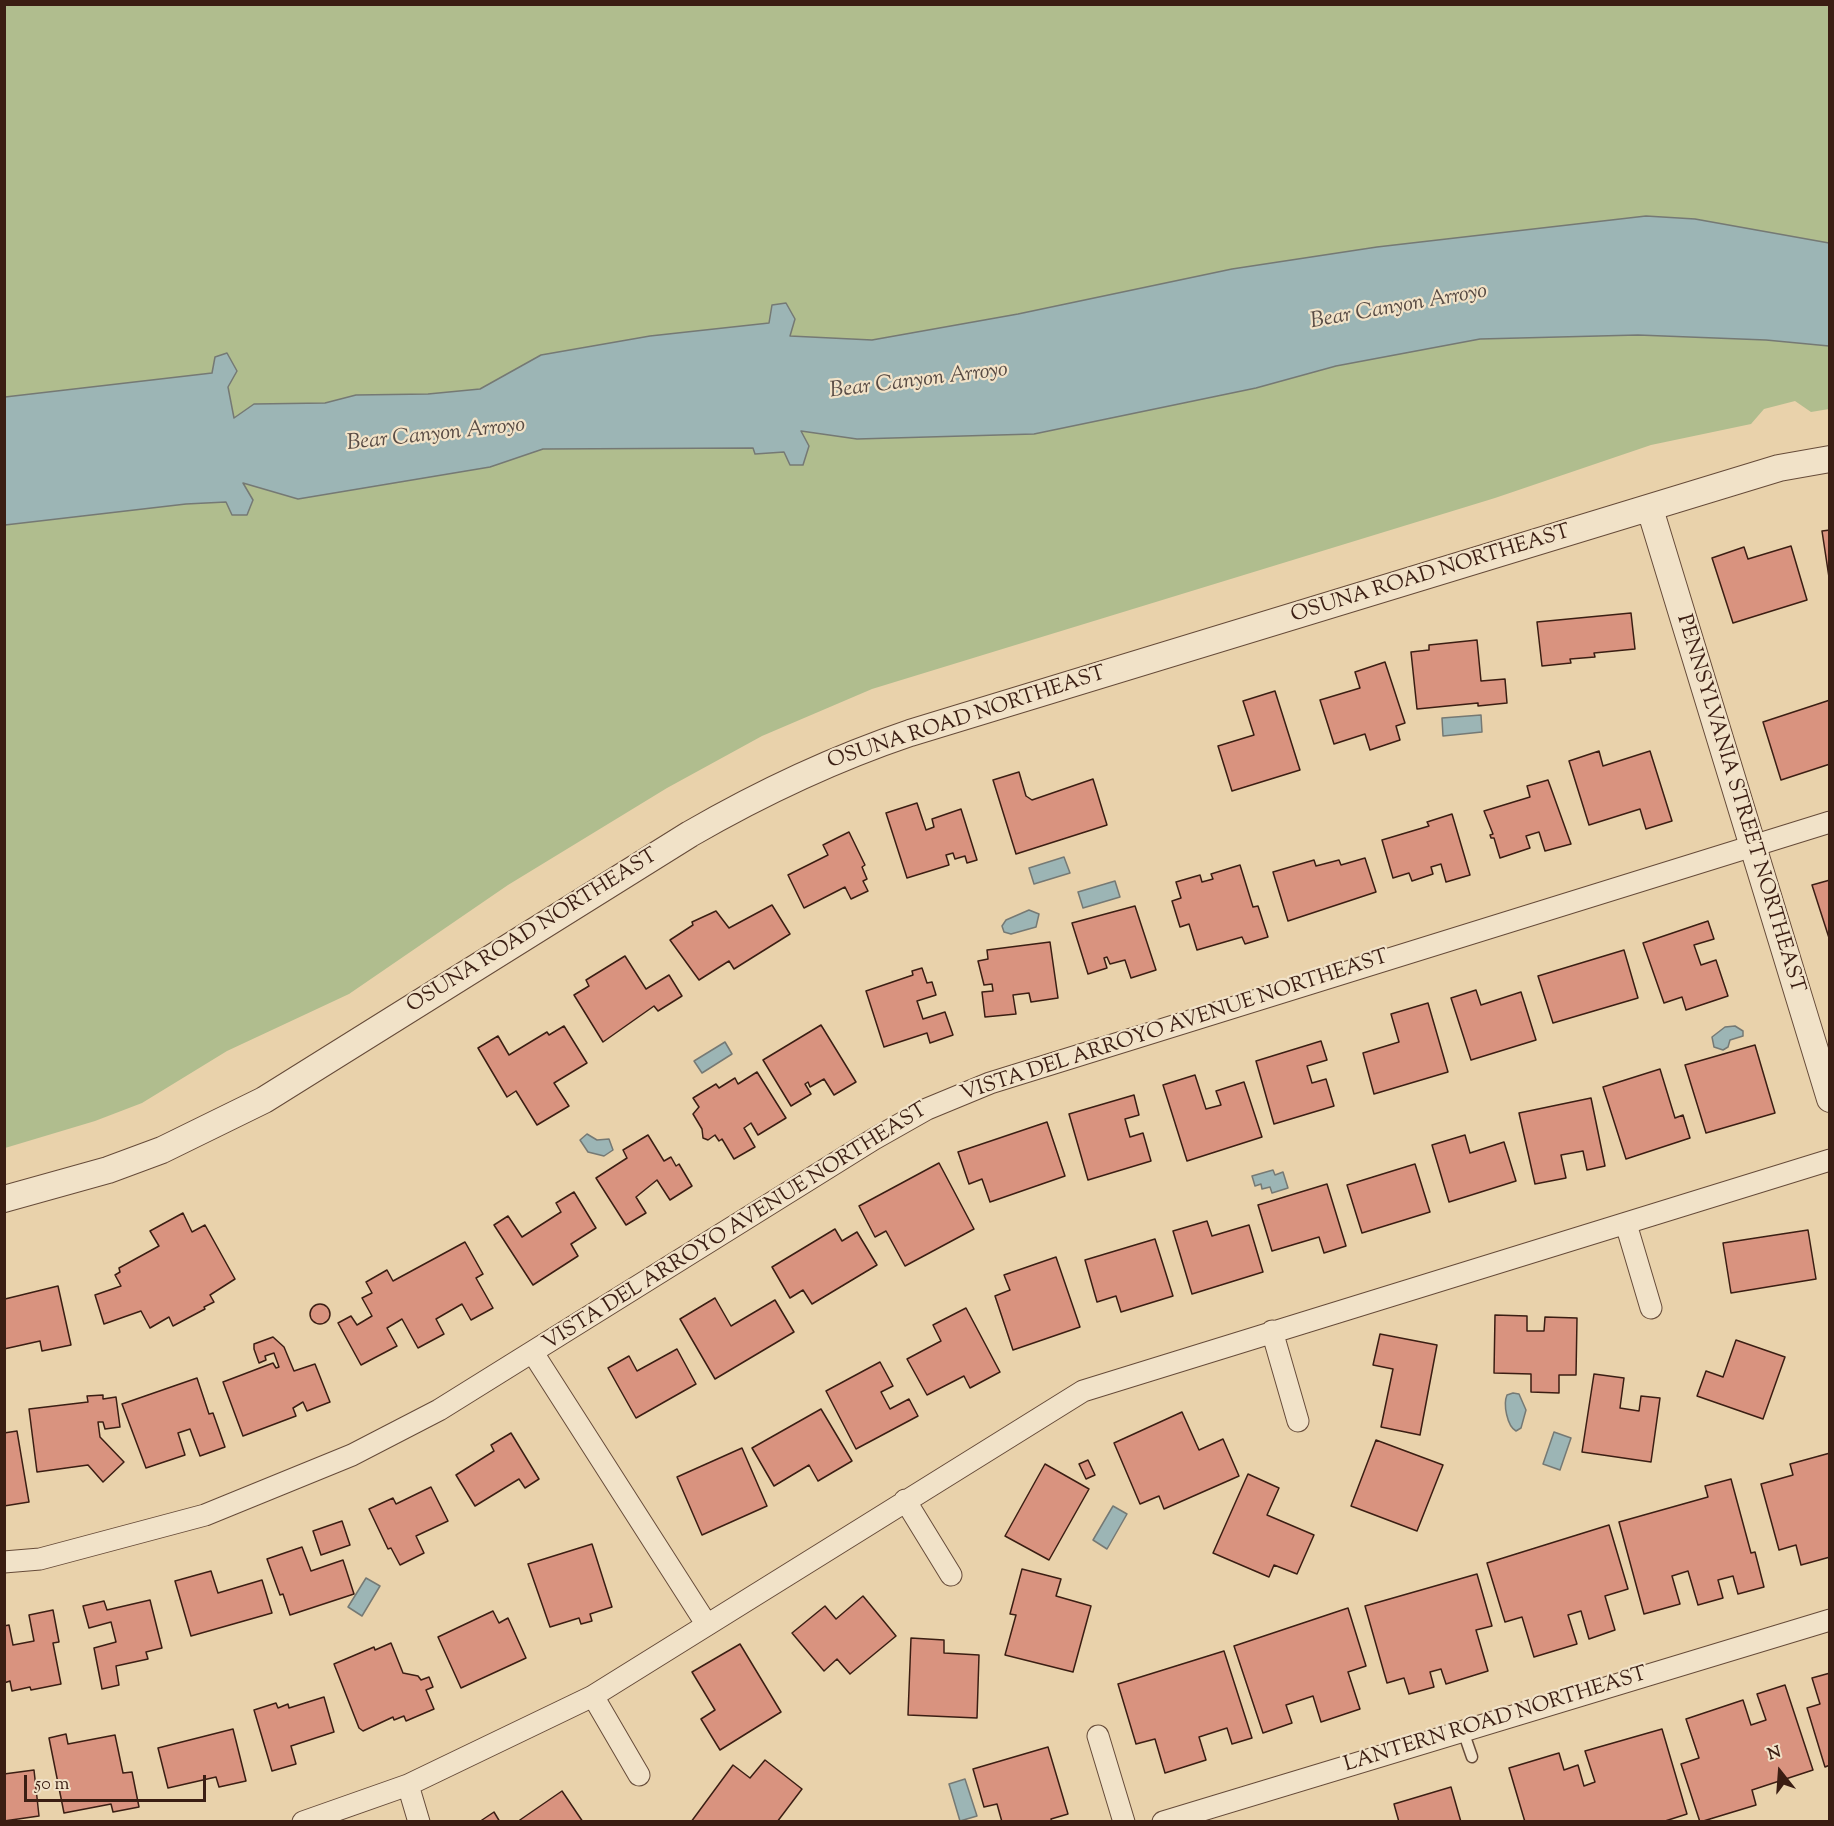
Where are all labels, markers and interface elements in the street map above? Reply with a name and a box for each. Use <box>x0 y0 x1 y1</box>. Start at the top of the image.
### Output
water label: Bear Canyon Arroyo <box>1309 279 1489 337</box>
water label: Bear Canyon Arroyo <box>829 358 1009 406</box>
water label: Bear Canyon Arroyo <box>346 414 526 458</box>
street label: OSUNA ROAD NORTHEAST <box>1288 520 1574 630</box>
street label: PENNSYLVANIA STREET NORTHEAST <box>1669 612 1809 996</box>
street label: OSUNA ROAD NORTHEAST <box>825 662 1109 776</box>
street label: OSUNA ROAD NORTHEAST <box>403 844 663 1020</box>
street label: VISTA DEL ARROYO AVENUE NORTHEAST <box>958 946 1392 1108</box>
street label: VISTA DEL ARROYO AVENUE NORTHEAST <box>539 1098 933 1358</box>
street label: LANTERN ROAD NORTHEAST <box>1341 1663 1651 1779</box>
text: N <box>1765 1741 1784 1767</box>
north arrow <box>1750 1742 1810 1802</box>
scale bar <box>27 1763 208 1801</box>
text: 50 m <box>35 1772 69 1798</box>

